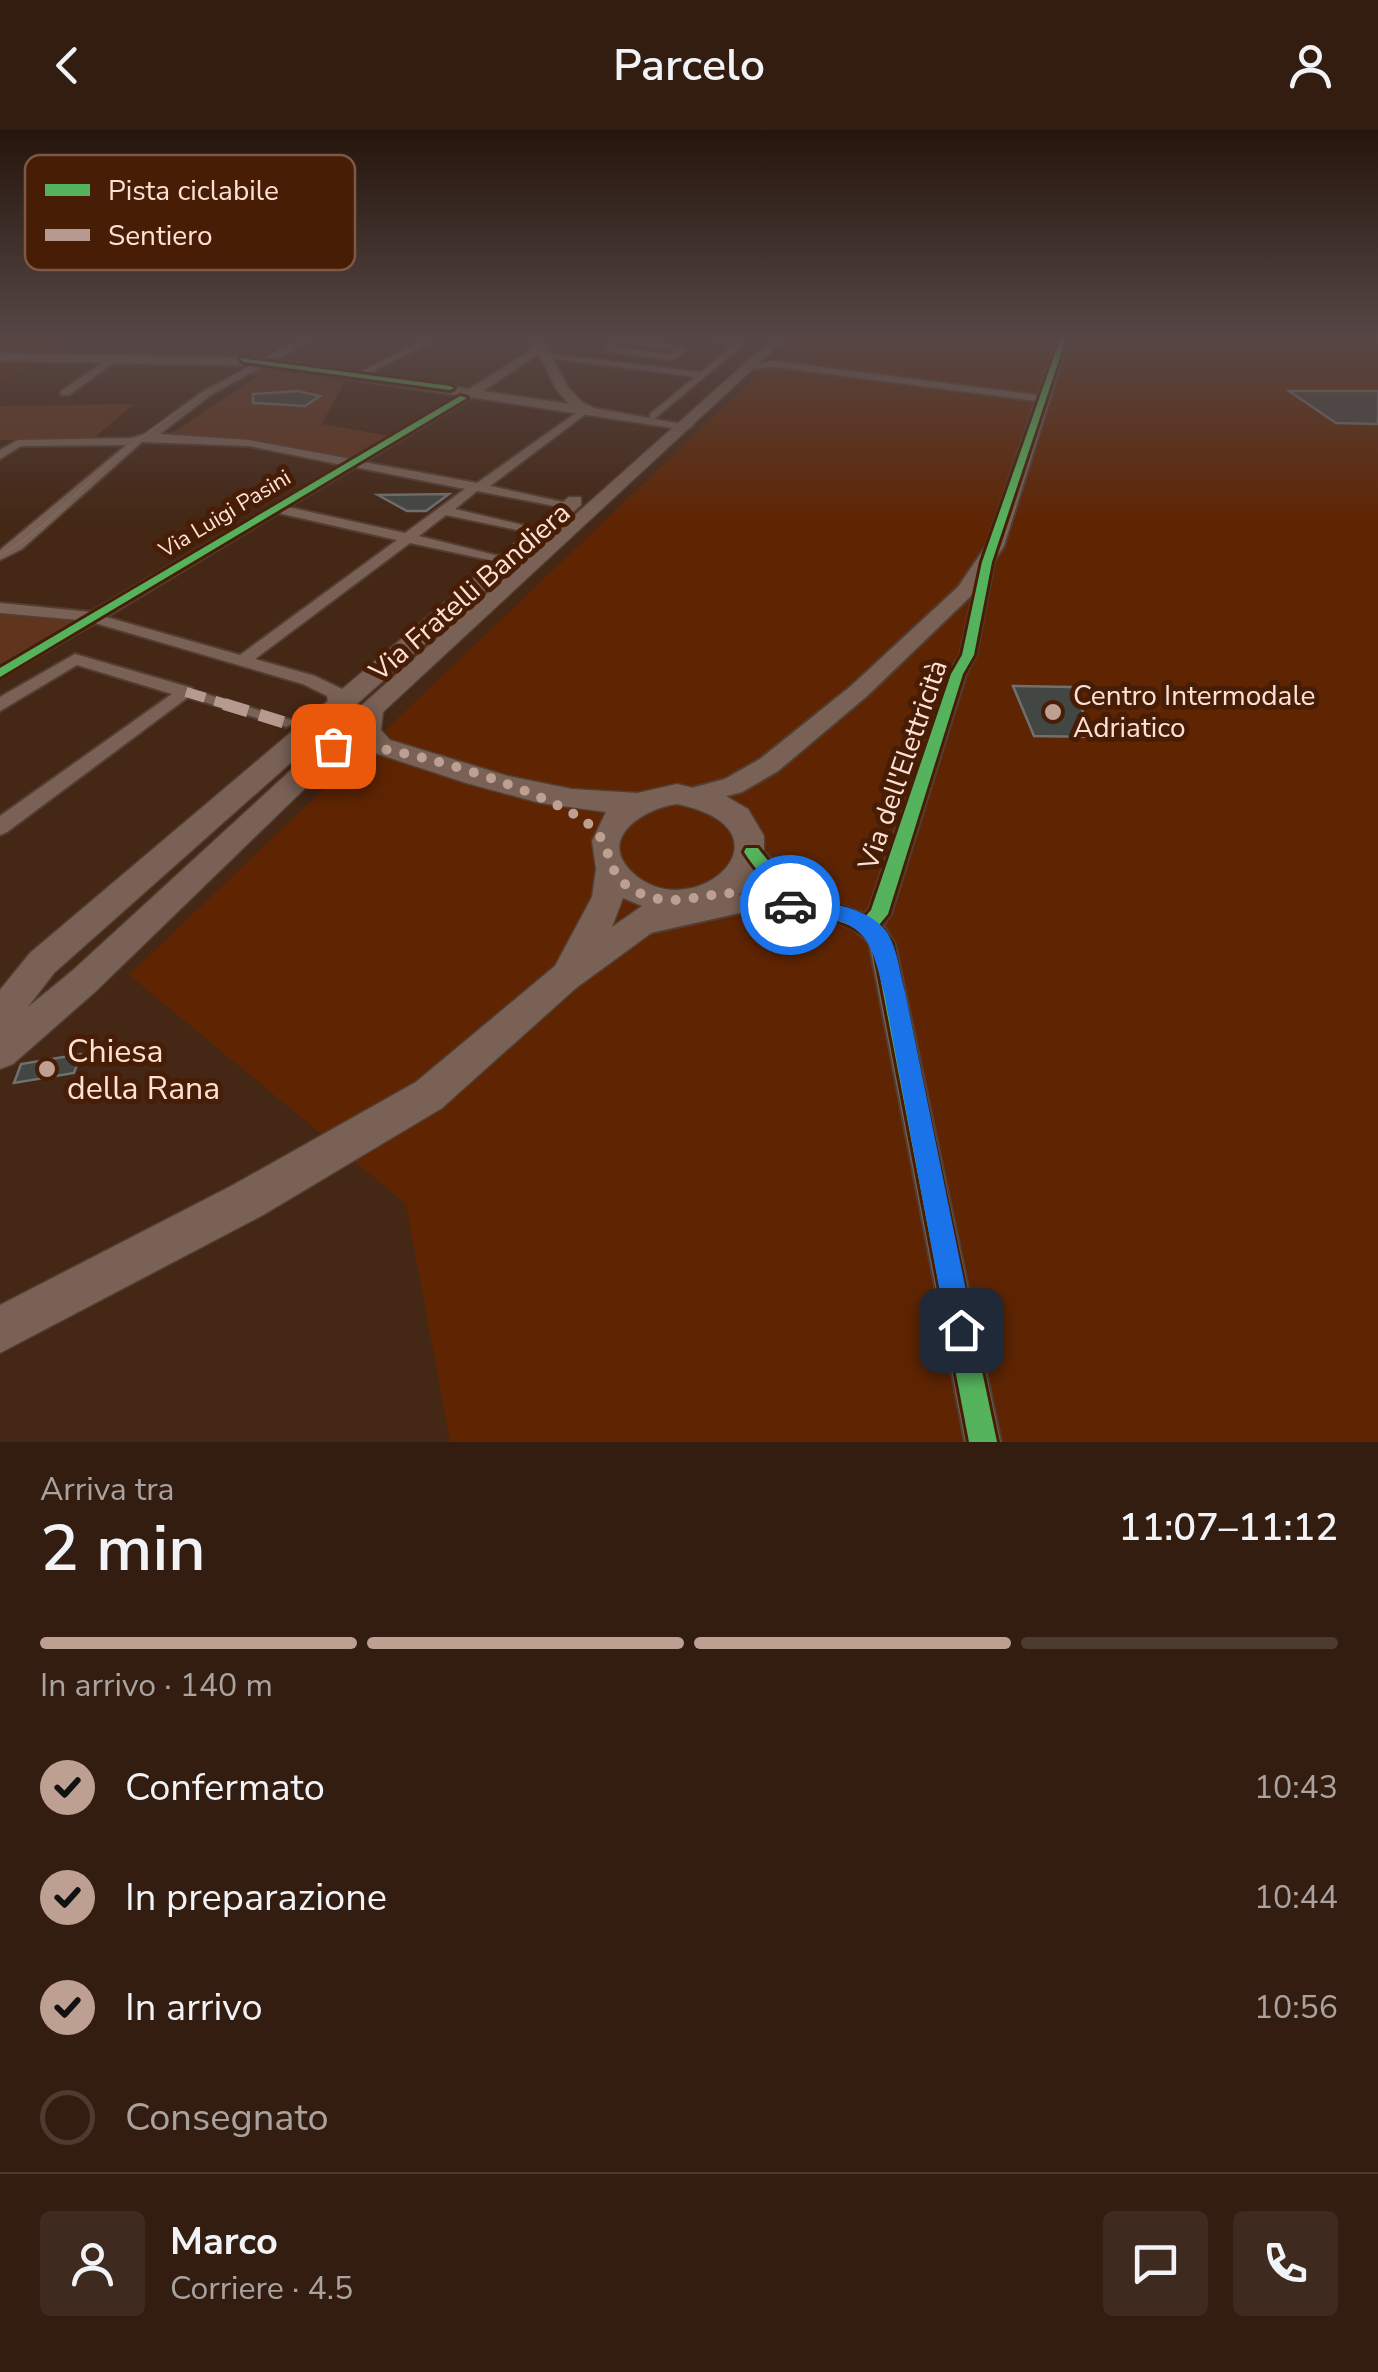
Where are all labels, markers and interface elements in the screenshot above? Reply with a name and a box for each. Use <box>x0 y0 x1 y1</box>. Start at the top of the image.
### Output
text: Parcelo <box>613 35 765 96</box>
icon: back <box>40 38 95 93</box>
icon: person <box>1283 38 1338 93</box>
legend <box>25 155 355 270</box>
text: Pista ciclabile <box>108 172 279 210</box>
text: Sentiero <box>108 217 213 255</box>
street label: Via Luigi Pasini <box>153 463 296 566</box>
street label: Via Fratelli Bandiera <box>361 494 579 690</box>
street label: Via dell'Elettricità <box>849 655 957 876</box>
place label: Centro Intermodale Adriatico <box>1073 677 1315 747</box>
marker: Centro Intermodale Adriatico <box>1042 701 1064 723</box>
pin <box>291 704 376 789</box>
icon: bag <box>306 719 361 774</box>
courier <box>740 855 840 955</box>
icon: car <box>763 878 818 933</box>
place label: Chiesa della Rana <box>67 1030 220 1110</box>
marker: Chiesa della Rana <box>36 1058 58 1080</box>
pin <box>919 1288 1004 1373</box>
icon: home <box>934 1303 989 1358</box>
text: Arriva tra <box>40 1468 174 1511</box>
text: 11:07–11:12 <box>1119 1502 1338 1553</box>
text: 2 min <box>40 1504 206 1593</box>
text: In arrivo · 140 m <box>40 1664 273 1707</box>
icon: check <box>40 1760 95 1815</box>
text: Confermato <box>125 1762 325 1813</box>
text: 10:43 <box>1254 1766 1338 1809</box>
icon: check <box>40 1870 95 1925</box>
text: In preparazione <box>125 1872 387 1923</box>
text: 10:44 <box>1254 1876 1338 1919</box>
icon: check <box>40 1980 95 2035</box>
text: In arrivo <box>125 1982 263 2033</box>
text: 10:56 <box>1254 1986 1338 2029</box>
text: Consegnato <box>125 2092 329 2143</box>
button: person <box>40 2211 145 2316</box>
button: chat <box>1103 2211 1208 2316</box>
button: phone <box>1233 2211 1338 2316</box>
text: Marco <box>170 2216 278 2267</box>
text: Corriere · 4.5 <box>170 2267 353 2310</box>

